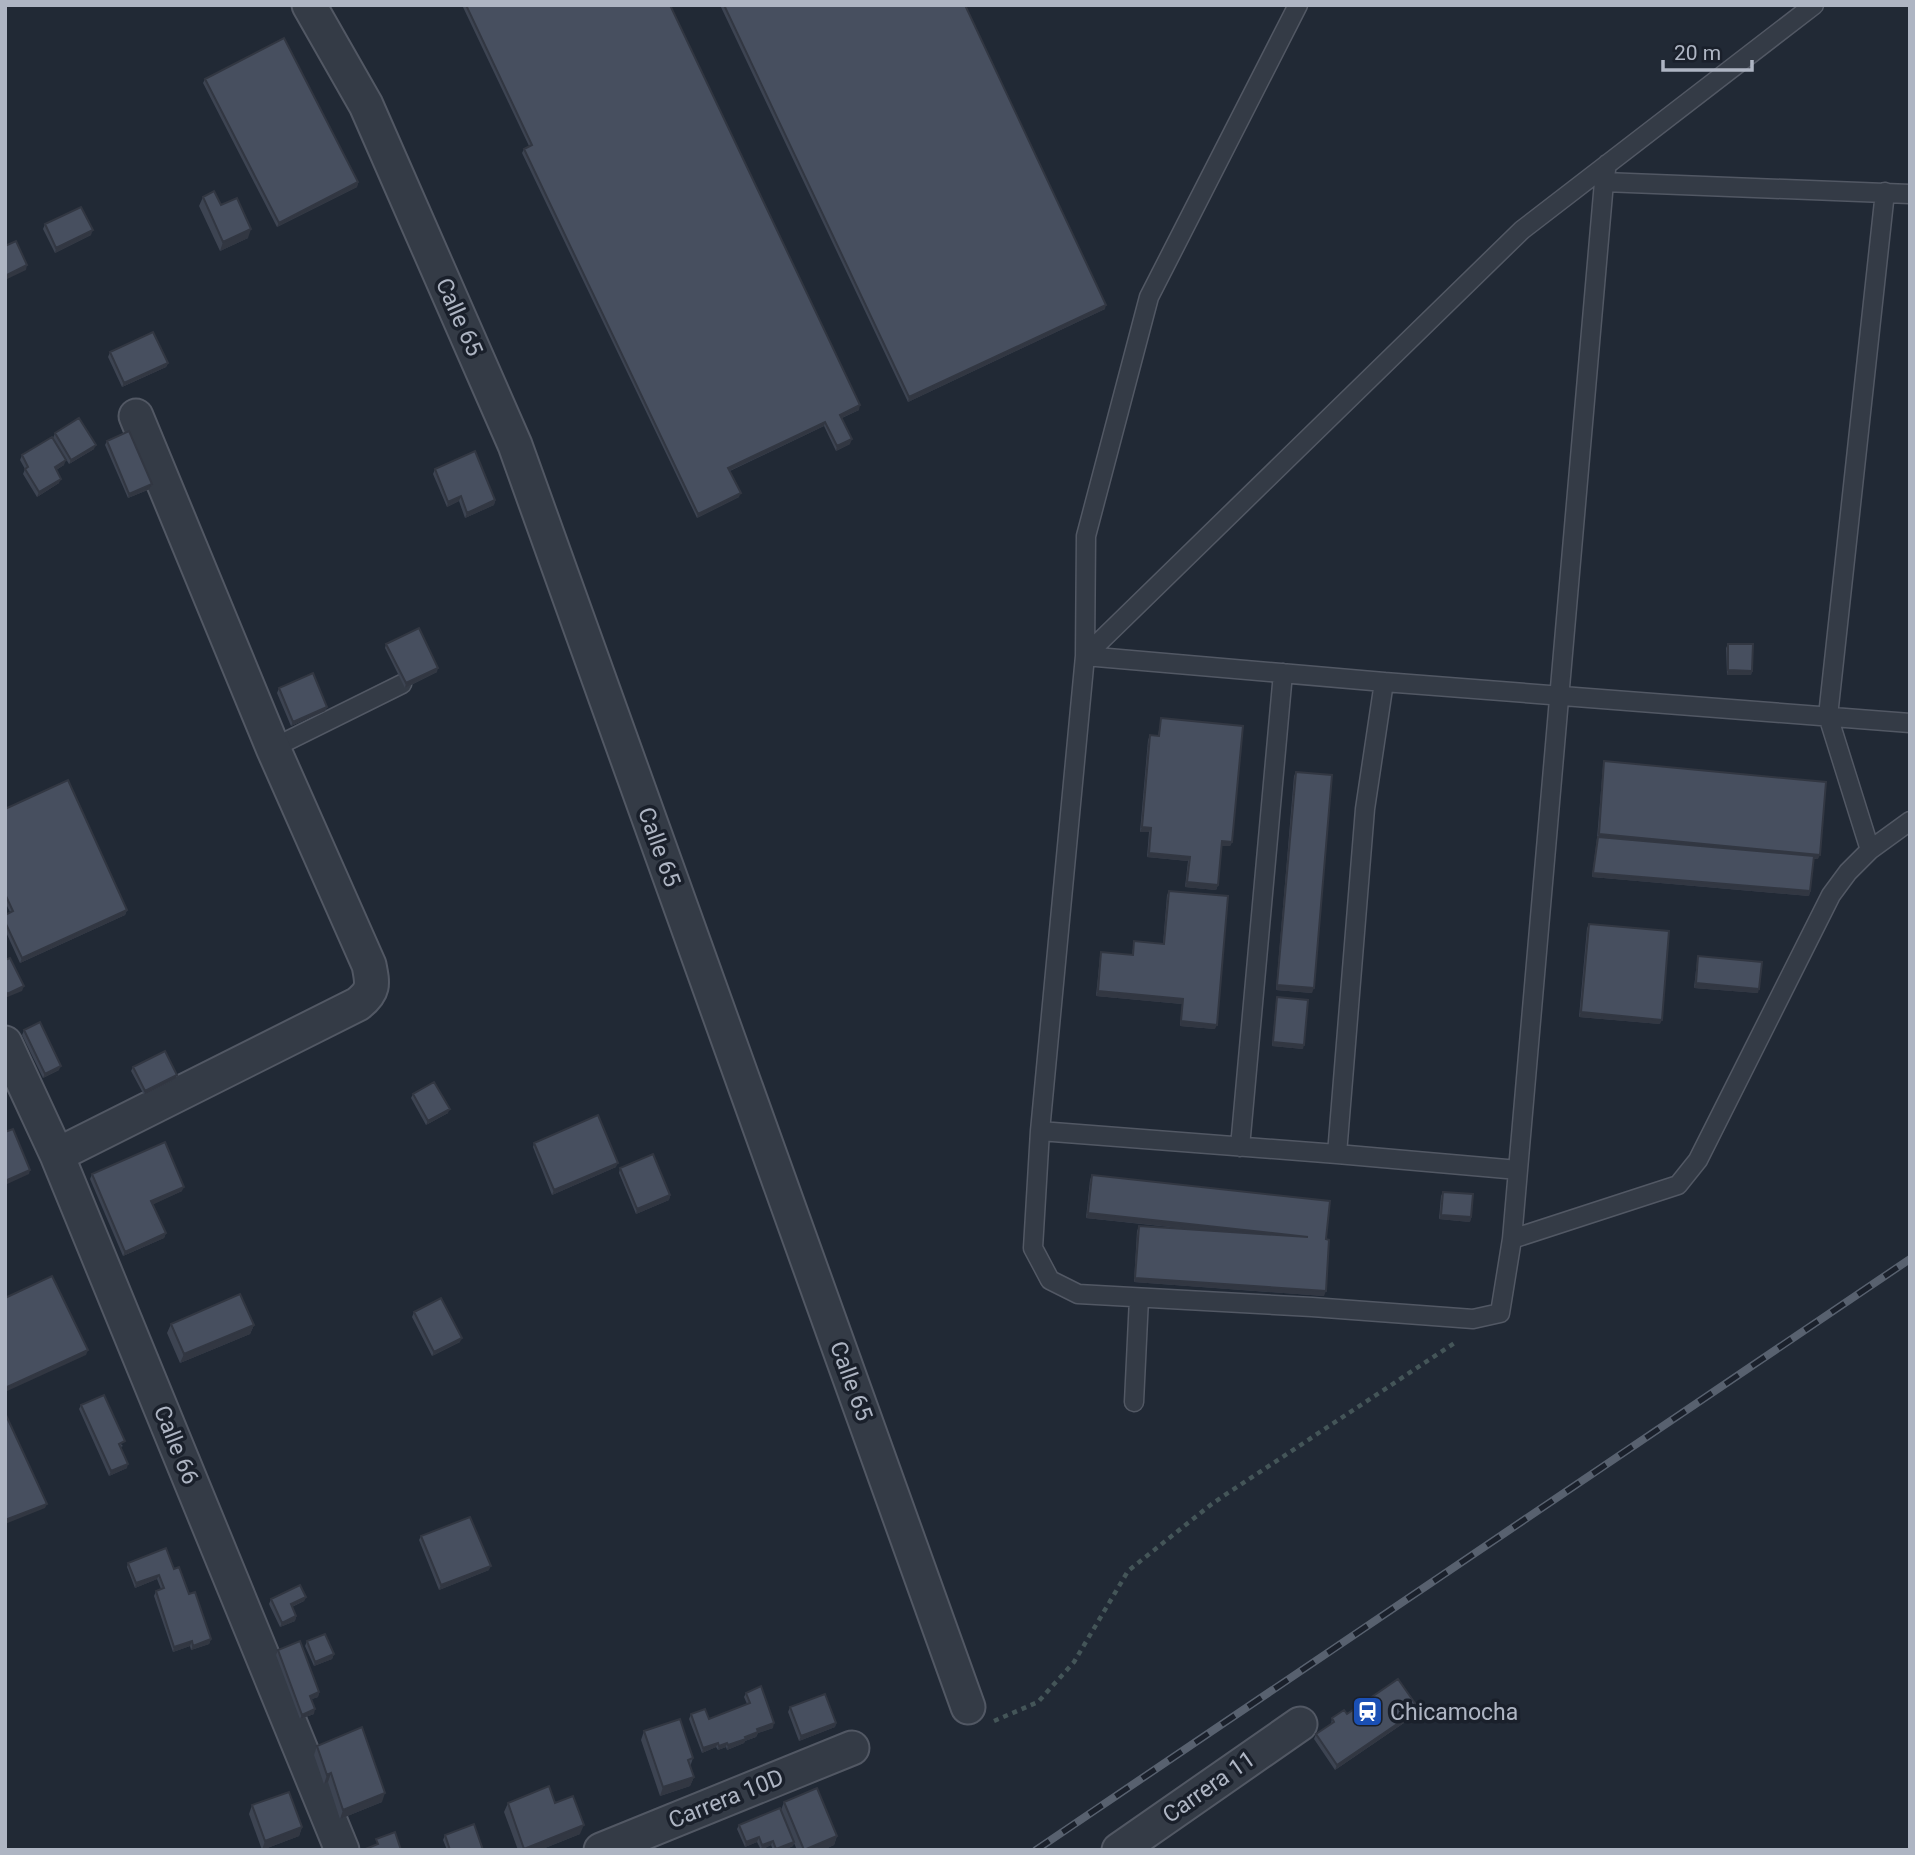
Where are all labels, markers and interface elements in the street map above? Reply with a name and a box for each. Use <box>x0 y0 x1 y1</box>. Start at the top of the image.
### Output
scale bar <box>1663 28 1752 72</box>
text: 20 m <box>1674 41 1721 65</box>
street label: Calle 65 <box>430 274 488 360</box>
street label: Calle 65 <box>632 804 686 890</box>
street label: Calle 65 <box>824 1338 878 1424</box>
street label: Calle 66 <box>148 1402 204 1488</box>
station icon: Chicamocha <box>1350 1695 1384 1729</box>
place label: Chicamocha <box>1390 1699 1518 1726</box>
street label: Carrera 11 <box>1158 1745 1260 1829</box>
street label: Carrera 10D <box>665 1764 787 1834</box>

